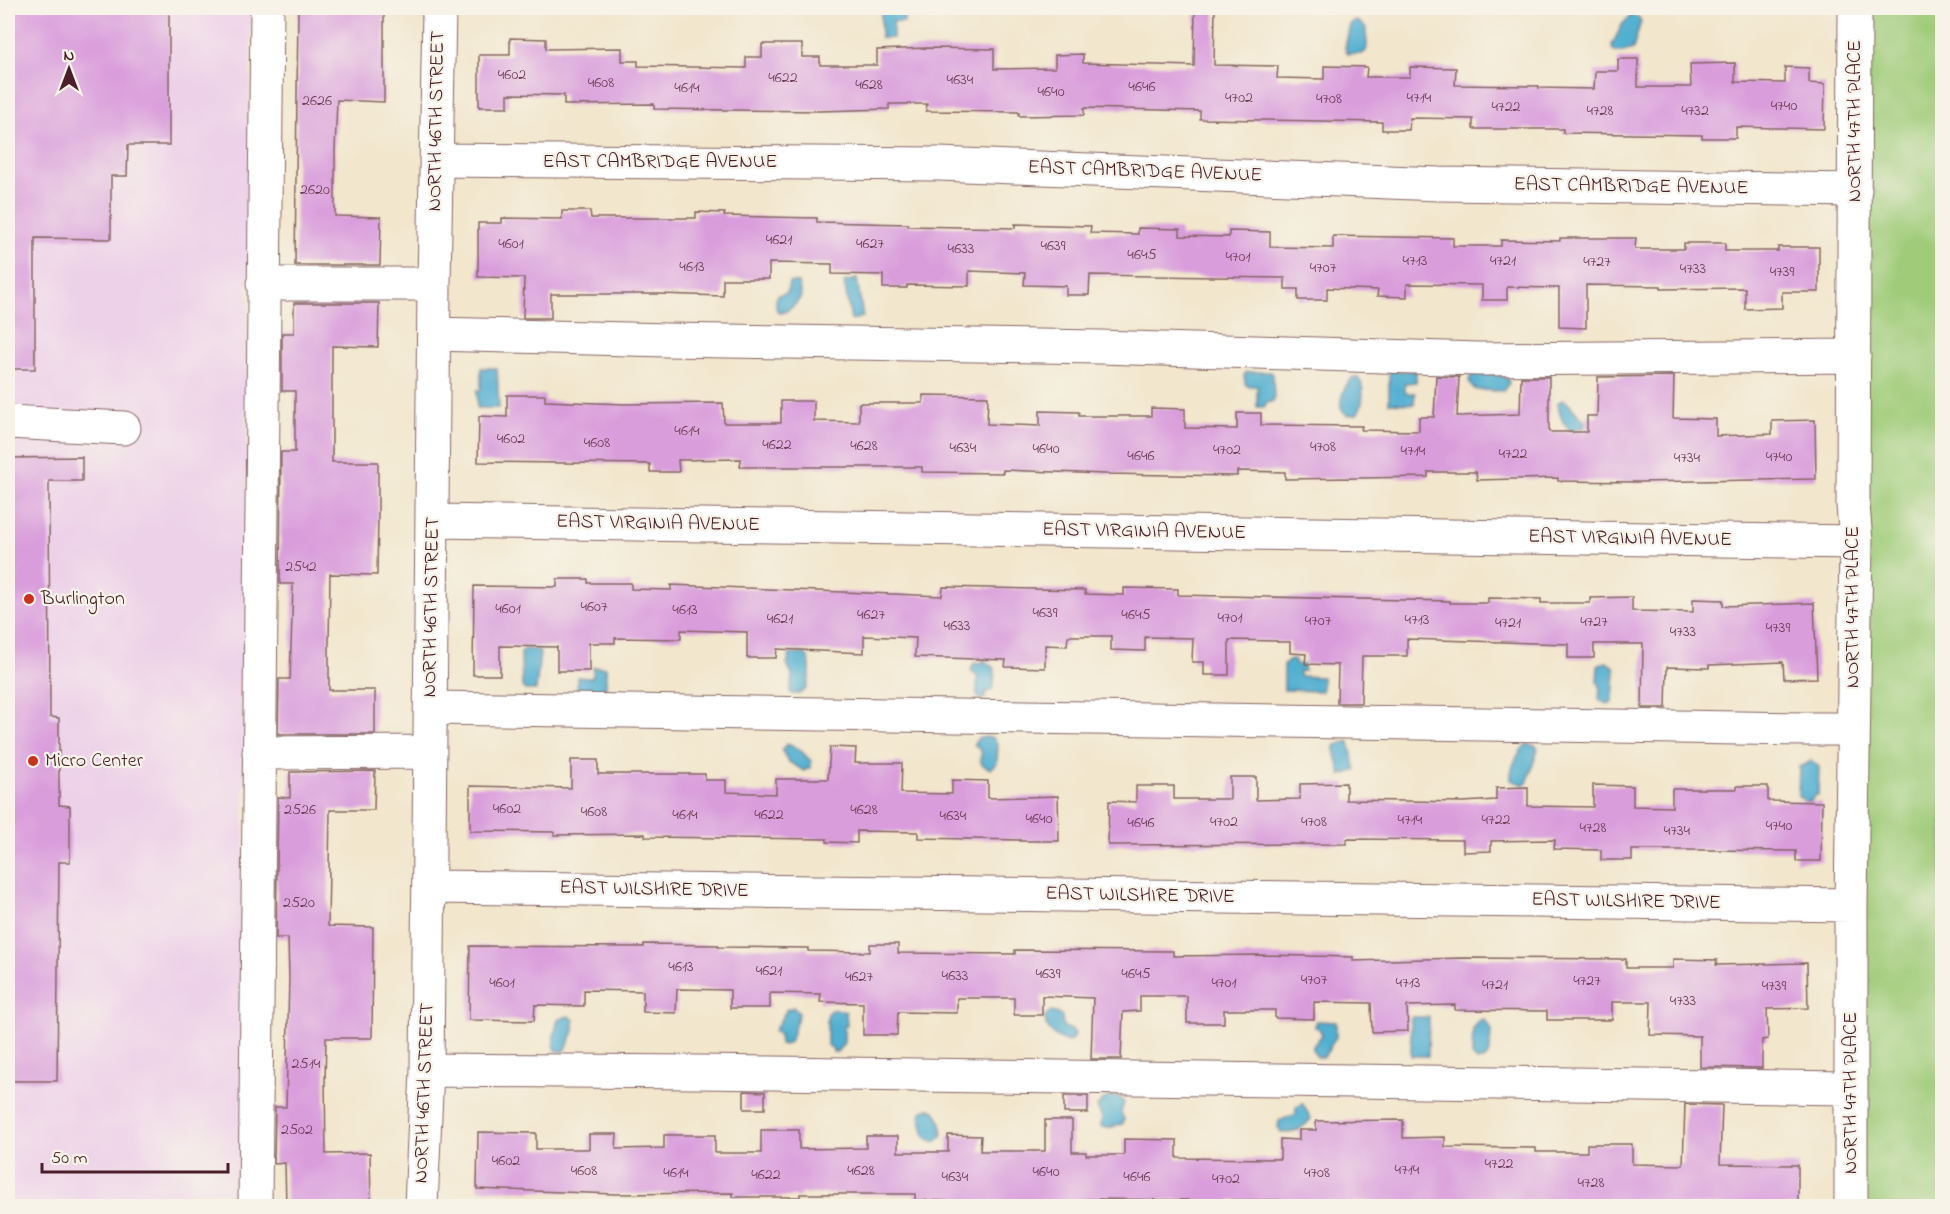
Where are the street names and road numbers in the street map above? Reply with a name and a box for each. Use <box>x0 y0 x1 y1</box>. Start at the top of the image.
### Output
street label: NORTH 46TH STREET <box>421 30 453 212</box>
street label: NORTH 47TH PLACE <box>1841 40 1870 202</box>
street label: EAST CAMBRIDGE AVENUE <box>543 148 777 177</box>
street label: EAST CAMBRIDGE AVENUE <box>1027 153 1263 191</box>
street label: EAST CAMBRIDGE AVENUE <box>1513 170 1749 204</box>
street label: EAST VIRGINIA AVENUE <box>556 508 760 540</box>
street label: NORTH 46TH STREET <box>416 516 448 698</box>
street label: EAST VIRGINIA AVENUE <box>1042 516 1246 548</box>
street label: EAST VIRGINIA AVENUE <box>1528 523 1732 555</box>
street label: NORTH 47TH PLACE <box>1839 526 1868 688</box>
street label: EAST WILSHIRE DRIVE <box>559 874 749 906</box>
street label: EAST WILSHIRE DRIVE <box>1045 880 1235 912</box>
street label: EAST WILSHIRE DRIVE <box>1531 886 1721 918</box>
street label: NORTH 46TH STREET <box>407 1002 443 1184</box>
street label: NORTH 47TH PLACE <box>1837 1012 1866 1174</box>

